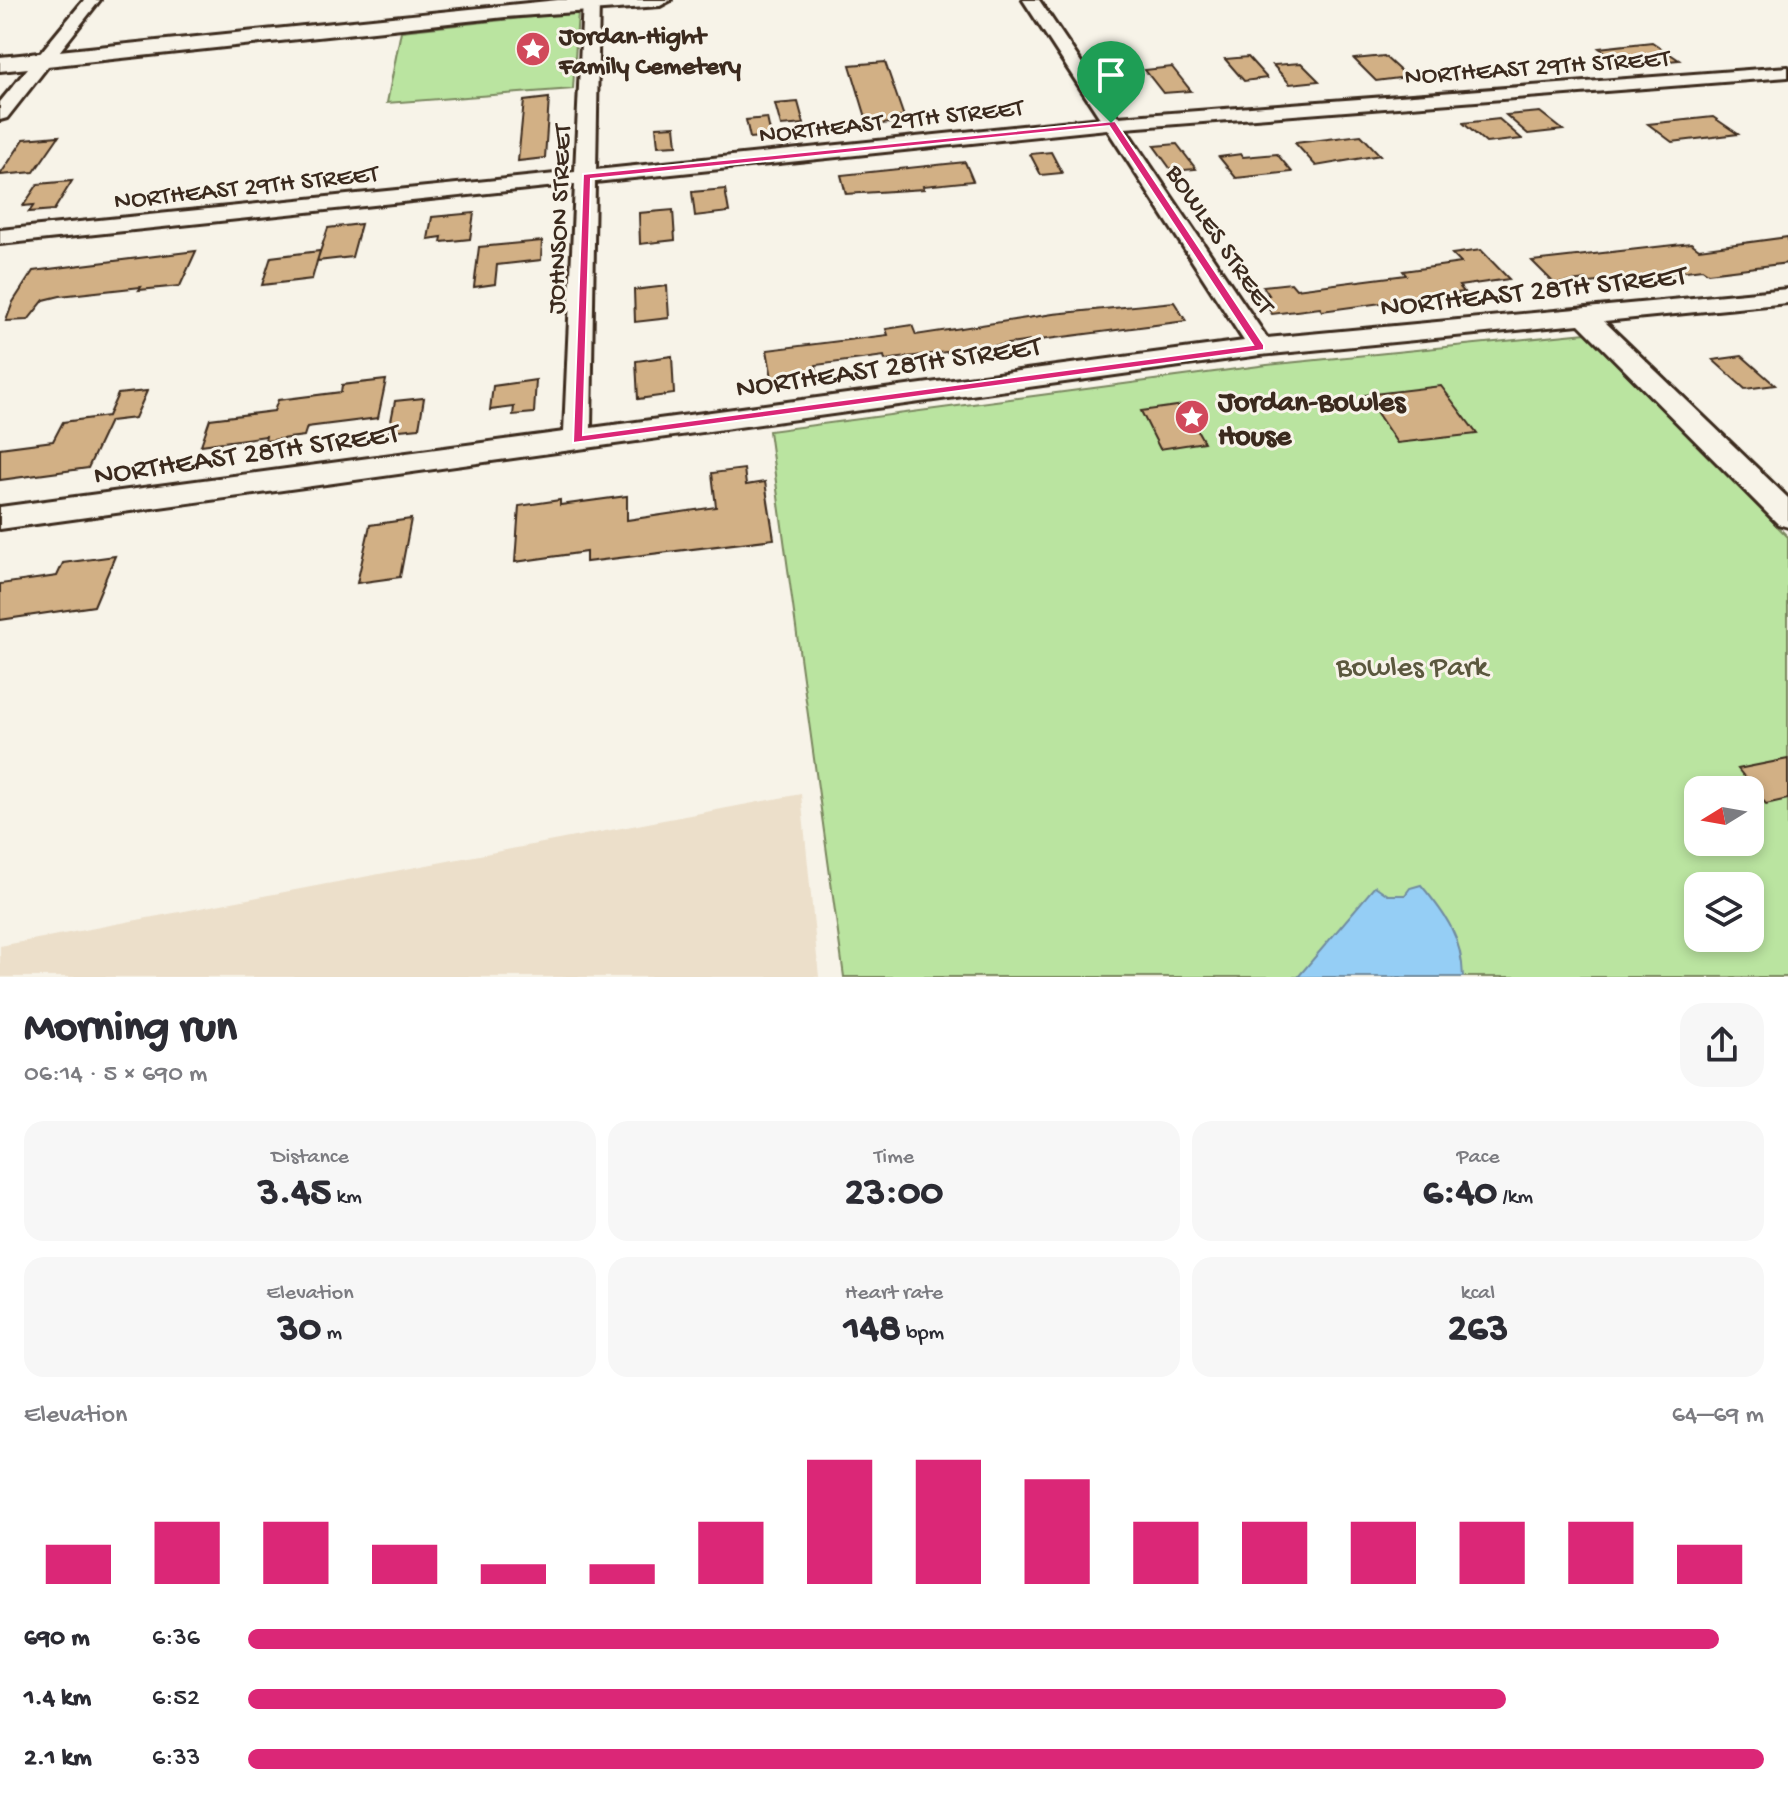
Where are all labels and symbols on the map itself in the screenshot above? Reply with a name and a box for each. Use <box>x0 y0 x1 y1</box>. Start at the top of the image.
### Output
place label: Jordan-Hight Family Cemetery <box>558 23 741 84</box>
place icon: Jordan-Hight Family Cemetery <box>514 30 552 68</box>
pin <box>1077 41 1145 123</box>
street label: NORTHEAST 29TH STREET <box>1404 45 1672 94</box>
street label: NORTHEAST 29TH STREET <box>758 94 1026 153</box>
street label: JOHNSON STREET <box>543 123 580 315</box>
street label: BOWLES STREET <box>1156 159 1280 322</box>
street label: NORTHEAST 29TH STREET <box>113 160 381 219</box>
street label: NORTHEAST 28TH STREET <box>1378 260 1690 327</box>
street label: NORTHEAST 28TH STREET <box>734 330 1045 408</box>
place label: Jordan-Bowles House <box>1217 387 1407 456</box>
place icon: Jordan-Bowles House <box>1173 398 1211 436</box>
street label: NORTHEAST 28TH STREET <box>92 417 403 495</box>
park label: Bowles Park <box>1335 652 1490 687</box>
north arrow <box>1684 776 1764 856</box>

